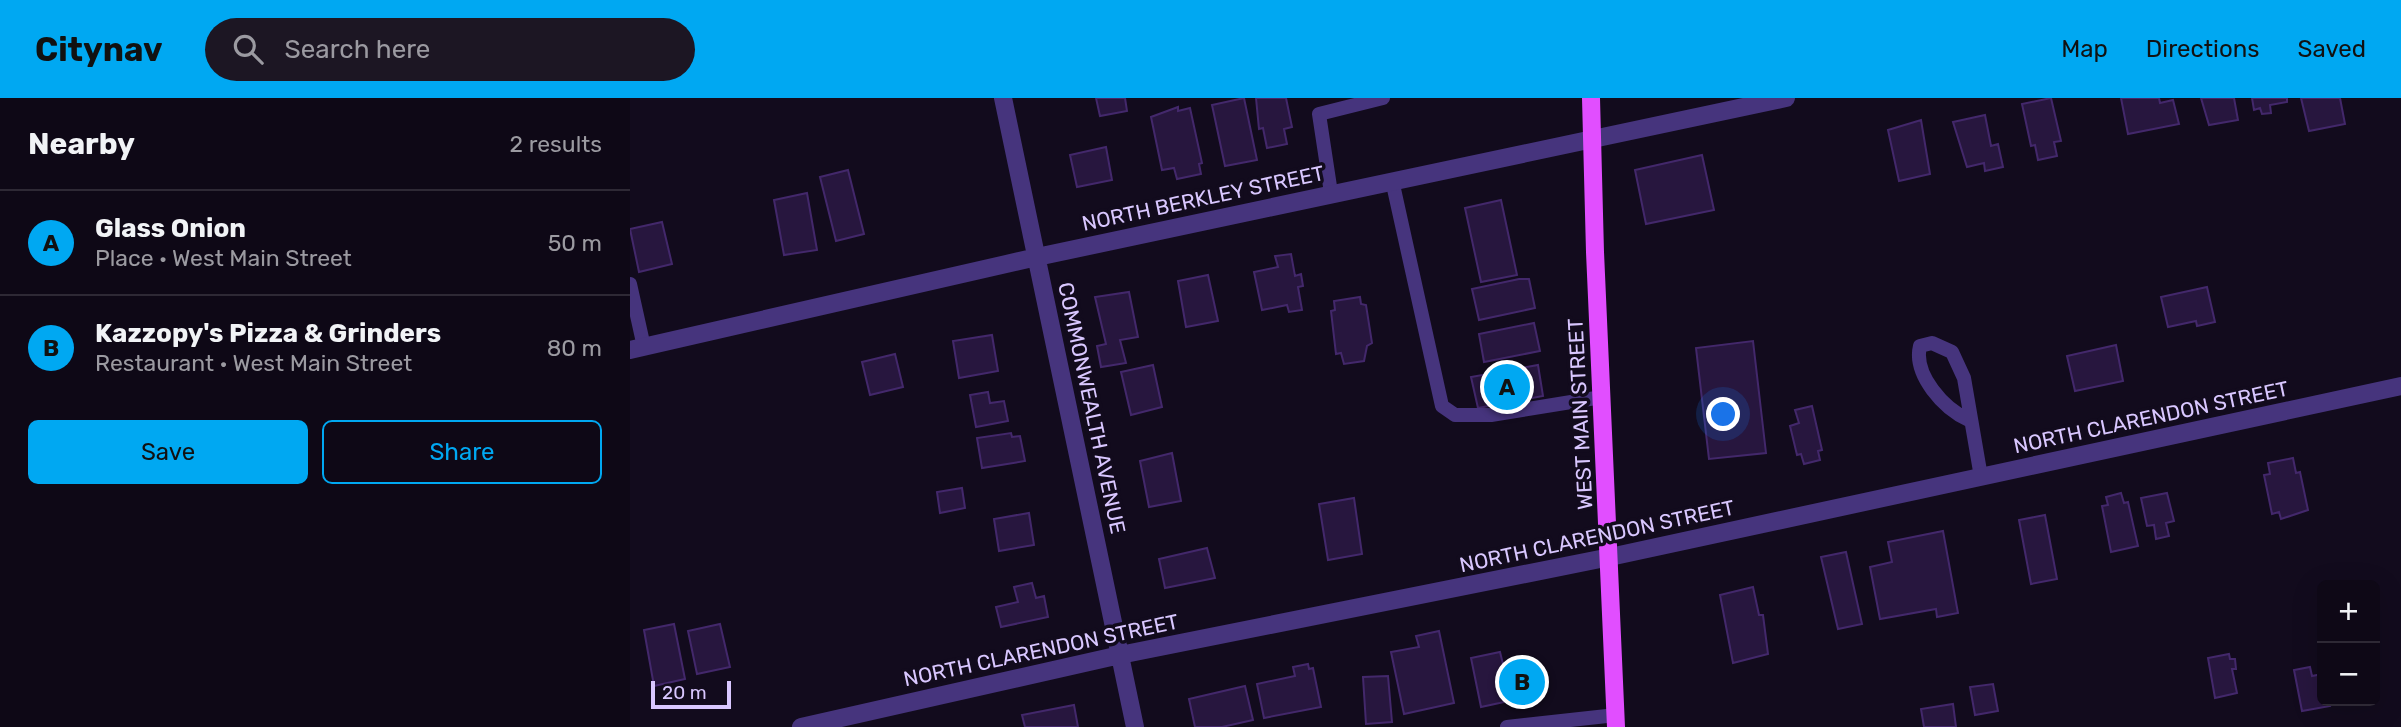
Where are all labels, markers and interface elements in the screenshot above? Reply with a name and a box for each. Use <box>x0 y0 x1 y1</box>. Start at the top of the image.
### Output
search box <box>205 18 695 81</box>
text: Citynav <box>35 30 163 69</box>
icon: search <box>229 30 267 68</box>
text: Search here <box>285 34 430 65</box>
text: Map <box>2061 35 2108 63</box>
text: Directions <box>2146 35 2259 63</box>
text: Saved <box>2297 35 2366 63</box>
text: Nearby <box>28 126 135 162</box>
text: 2 results <box>510 130 602 158</box>
street label: NORTH BERKLEY STREET <box>1080 160 1326 236</box>
text: Glass Onion <box>95 213 246 244</box>
text: A <box>43 229 59 257</box>
text: 50 m <box>548 229 602 257</box>
text: Place · West Main Street <box>95 244 352 272</box>
street label: COMMONWEALTH AVENUE <box>1053 280 1131 536</box>
text: Kazzopy's Pizza & Grinders <box>95 318 441 349</box>
street label: WEST MAIN STREET <box>1562 318 1598 510</box>
text: B <box>43 334 59 362</box>
text: 80 m <box>547 334 602 362</box>
text: Restaurant · West Main Street <box>95 349 412 377</box>
pin: A <box>1484 361 1530 413</box>
street label: NORTH CLARENDON STREET <box>2011 376 2291 458</box>
your location <box>1706 397 1740 431</box>
button: Save <box>28 420 308 484</box>
button: Share <box>322 420 602 484</box>
street label: NORTH CLARENDON STREET <box>1457 495 1737 577</box>
map controls <box>2317 580 2380 706</box>
button: + <box>2317 580 2380 643</box>
street label: NORTH CLARENDON STREET <box>901 609 1181 691</box>
button: − <box>2317 643 2380 706</box>
pin: B <box>1499 656 1545 708</box>
scale bar <box>651 678 732 710</box>
text: 20 m <box>662 681 707 704</box>

